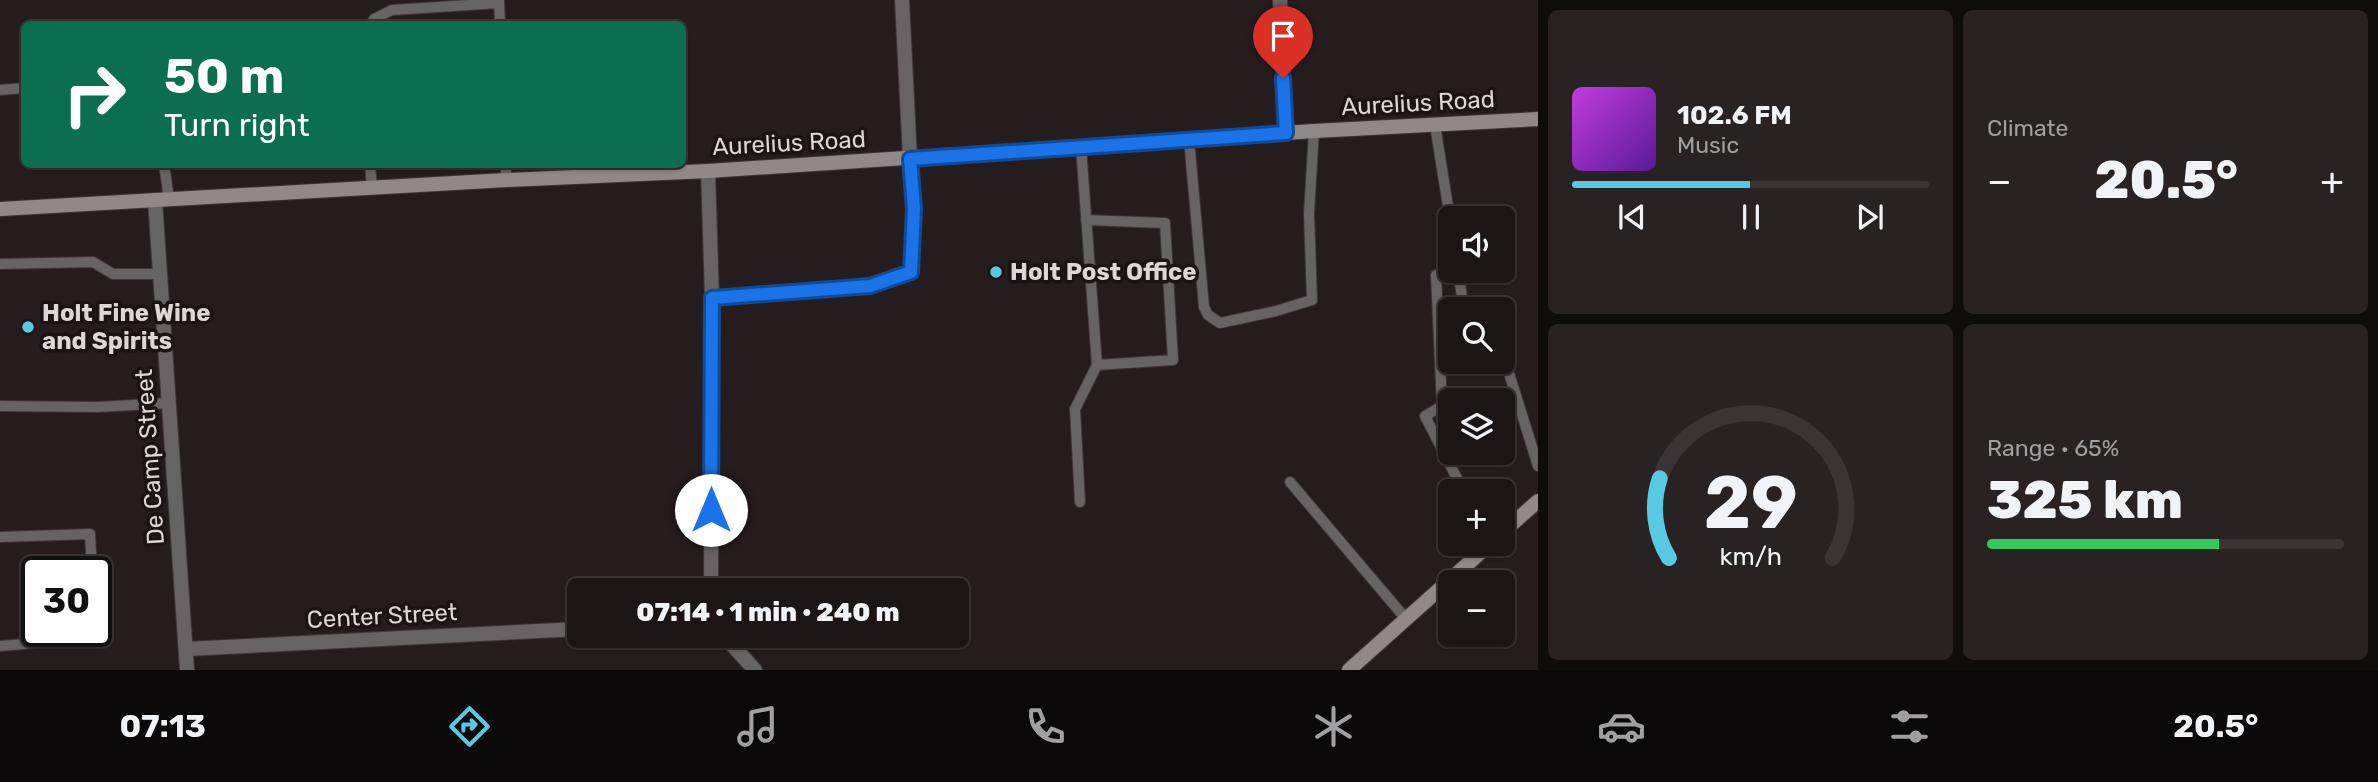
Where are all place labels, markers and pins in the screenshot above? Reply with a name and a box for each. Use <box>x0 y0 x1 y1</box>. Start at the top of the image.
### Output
pin <box>1253 6 1313 78</box>
place label: Holt Post Office <box>1010 258 1196 286</box>
marker: Holt Post Office <box>988 264 1004 280</box>
place label: Holt Fine Wine and Spirits <box>42 299 211 355</box>
marker: Holt Fine Wine and Spirits <box>20 319 36 335</box>

